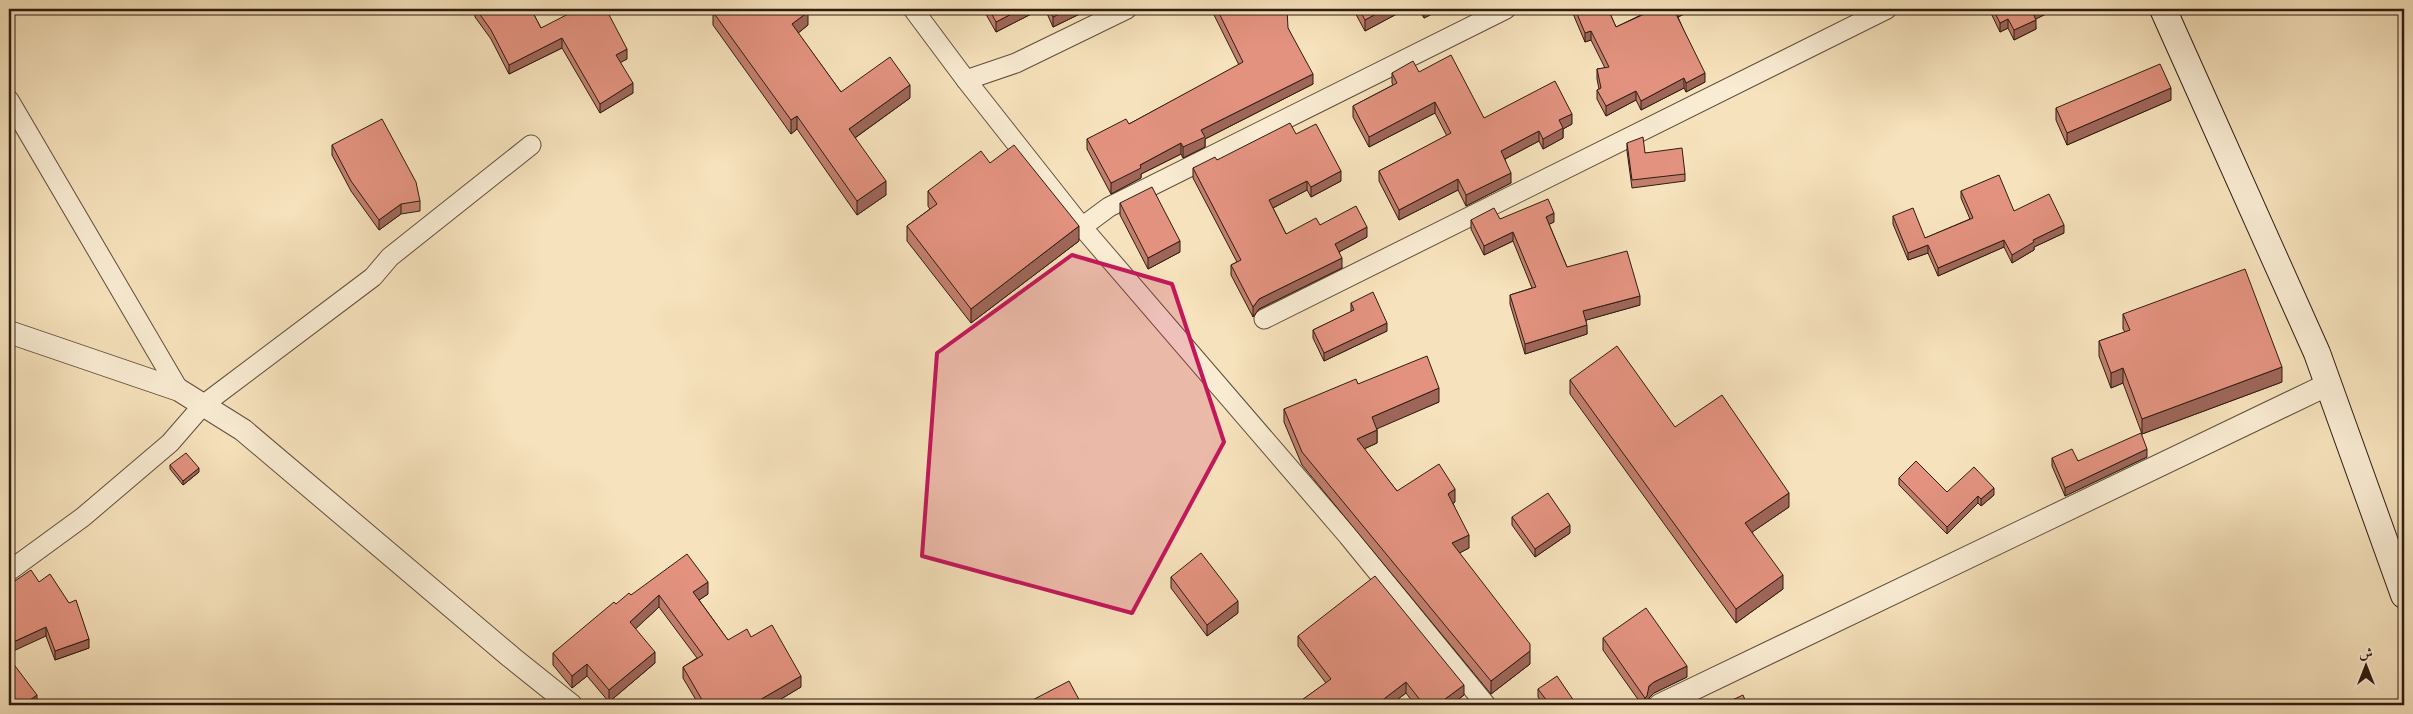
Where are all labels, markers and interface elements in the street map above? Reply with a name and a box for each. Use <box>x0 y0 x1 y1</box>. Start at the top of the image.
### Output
north arrow <box>2340 642 2390 692</box>
text: ش <box>2359 645 2373 664</box>

